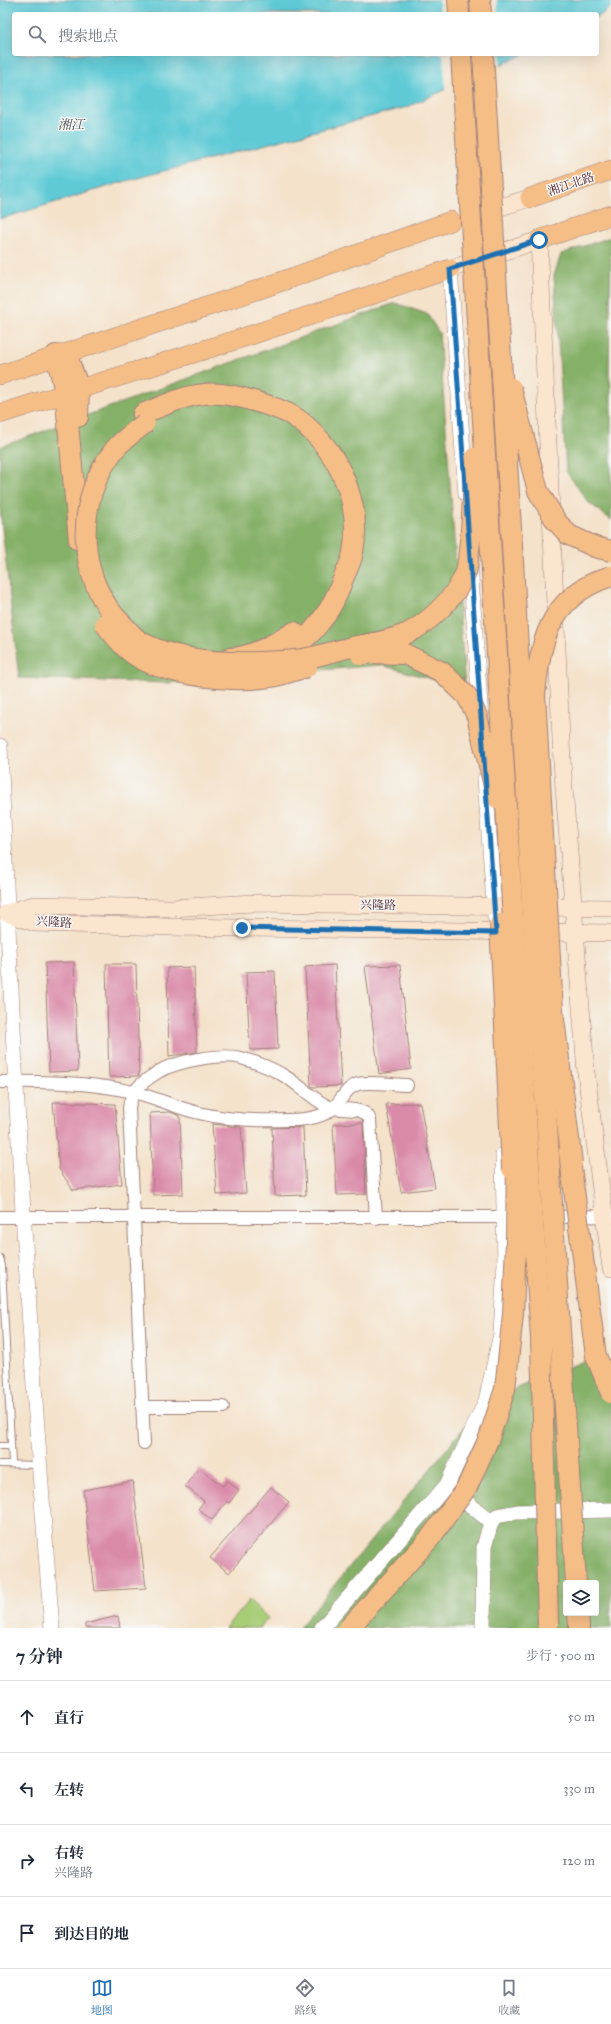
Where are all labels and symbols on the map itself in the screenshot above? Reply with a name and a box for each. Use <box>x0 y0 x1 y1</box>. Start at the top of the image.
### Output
water label: 湘江 <box>58 117 86 133</box>
street label: 湘江北路 <box>546 170 596 198</box>
route start <box>530 231 548 249</box>
street label: 兴隆路 <box>360 898 396 912</box>
street label: 兴隆路 <box>36 914 72 930</box>
route end <box>233 919 251 937</box>

